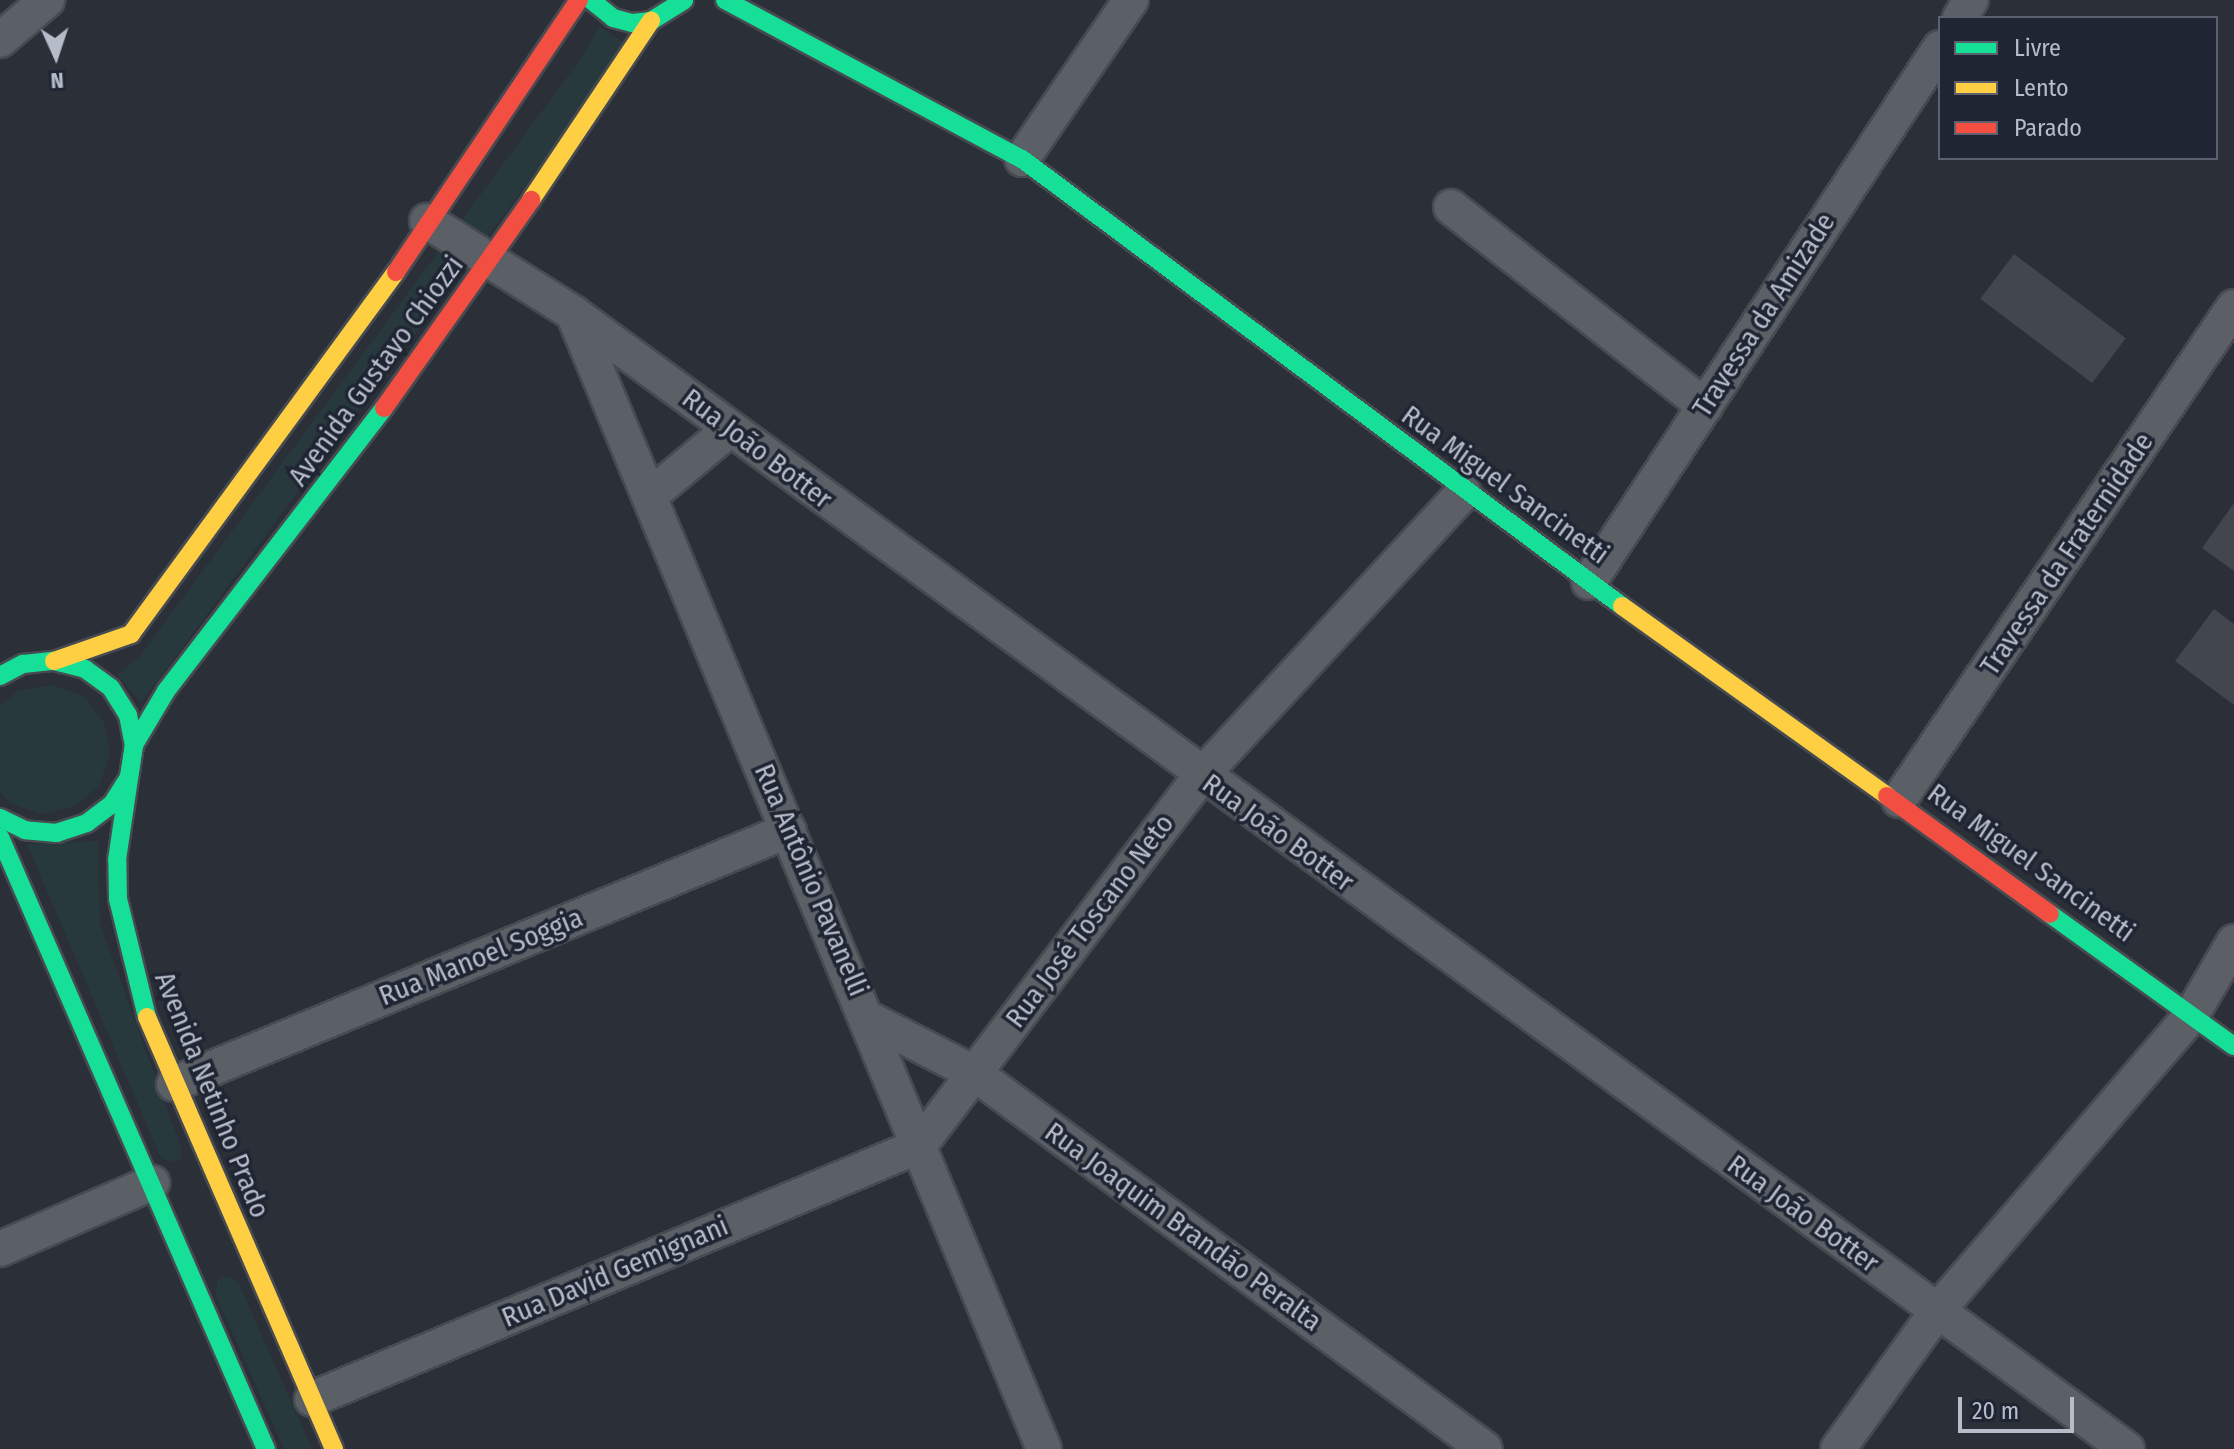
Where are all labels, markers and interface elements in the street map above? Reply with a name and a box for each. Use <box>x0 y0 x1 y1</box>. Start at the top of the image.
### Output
north arrow <box>16 16 96 96</box>
legend <box>1938 16 2218 160</box>
text: Livre <box>2014 34 2061 62</box>
text: N <box>50 67 65 94</box>
text: Lento <box>2014 74 2069 102</box>
text: Parado <box>2014 114 2082 142</box>
street label: Travessa da Amizade <box>1686 207 1842 423</box>
street label: Avenida Gustavo Chiozzi <box>281 249 471 493</box>
street label: Rua João Botter <box>675 382 839 516</box>
street label: Rua Miguel Sancinetti <box>1395 399 1615 571</box>
street label: Travessa da Fraternidade <box>1973 426 2161 682</box>
street label: Rua Antônio Pavanelli <box>747 759 875 1001</box>
street label: Rua João Botter <box>1196 767 1360 899</box>
street label: Rua Miguel Sancinetti <box>1921 777 2141 949</box>
street label: Rua José Toscano Neto <box>999 808 1181 1034</box>
street label: Rua Manoel Soggia <box>374 901 588 1013</box>
street label: Avenida Netinho Prado <box>147 967 277 1223</box>
street label: Rua Joaquim Brandão Peralta <box>1038 1115 1328 1339</box>
street label: Rua João Botter <box>1721 1148 1885 1280</box>
street label: Rua David Gemignani <box>497 1209 733 1335</box>
scale bar <box>1962 1381 2078 1431</box>
text: 20 m <box>1972 1397 2019 1425</box>

